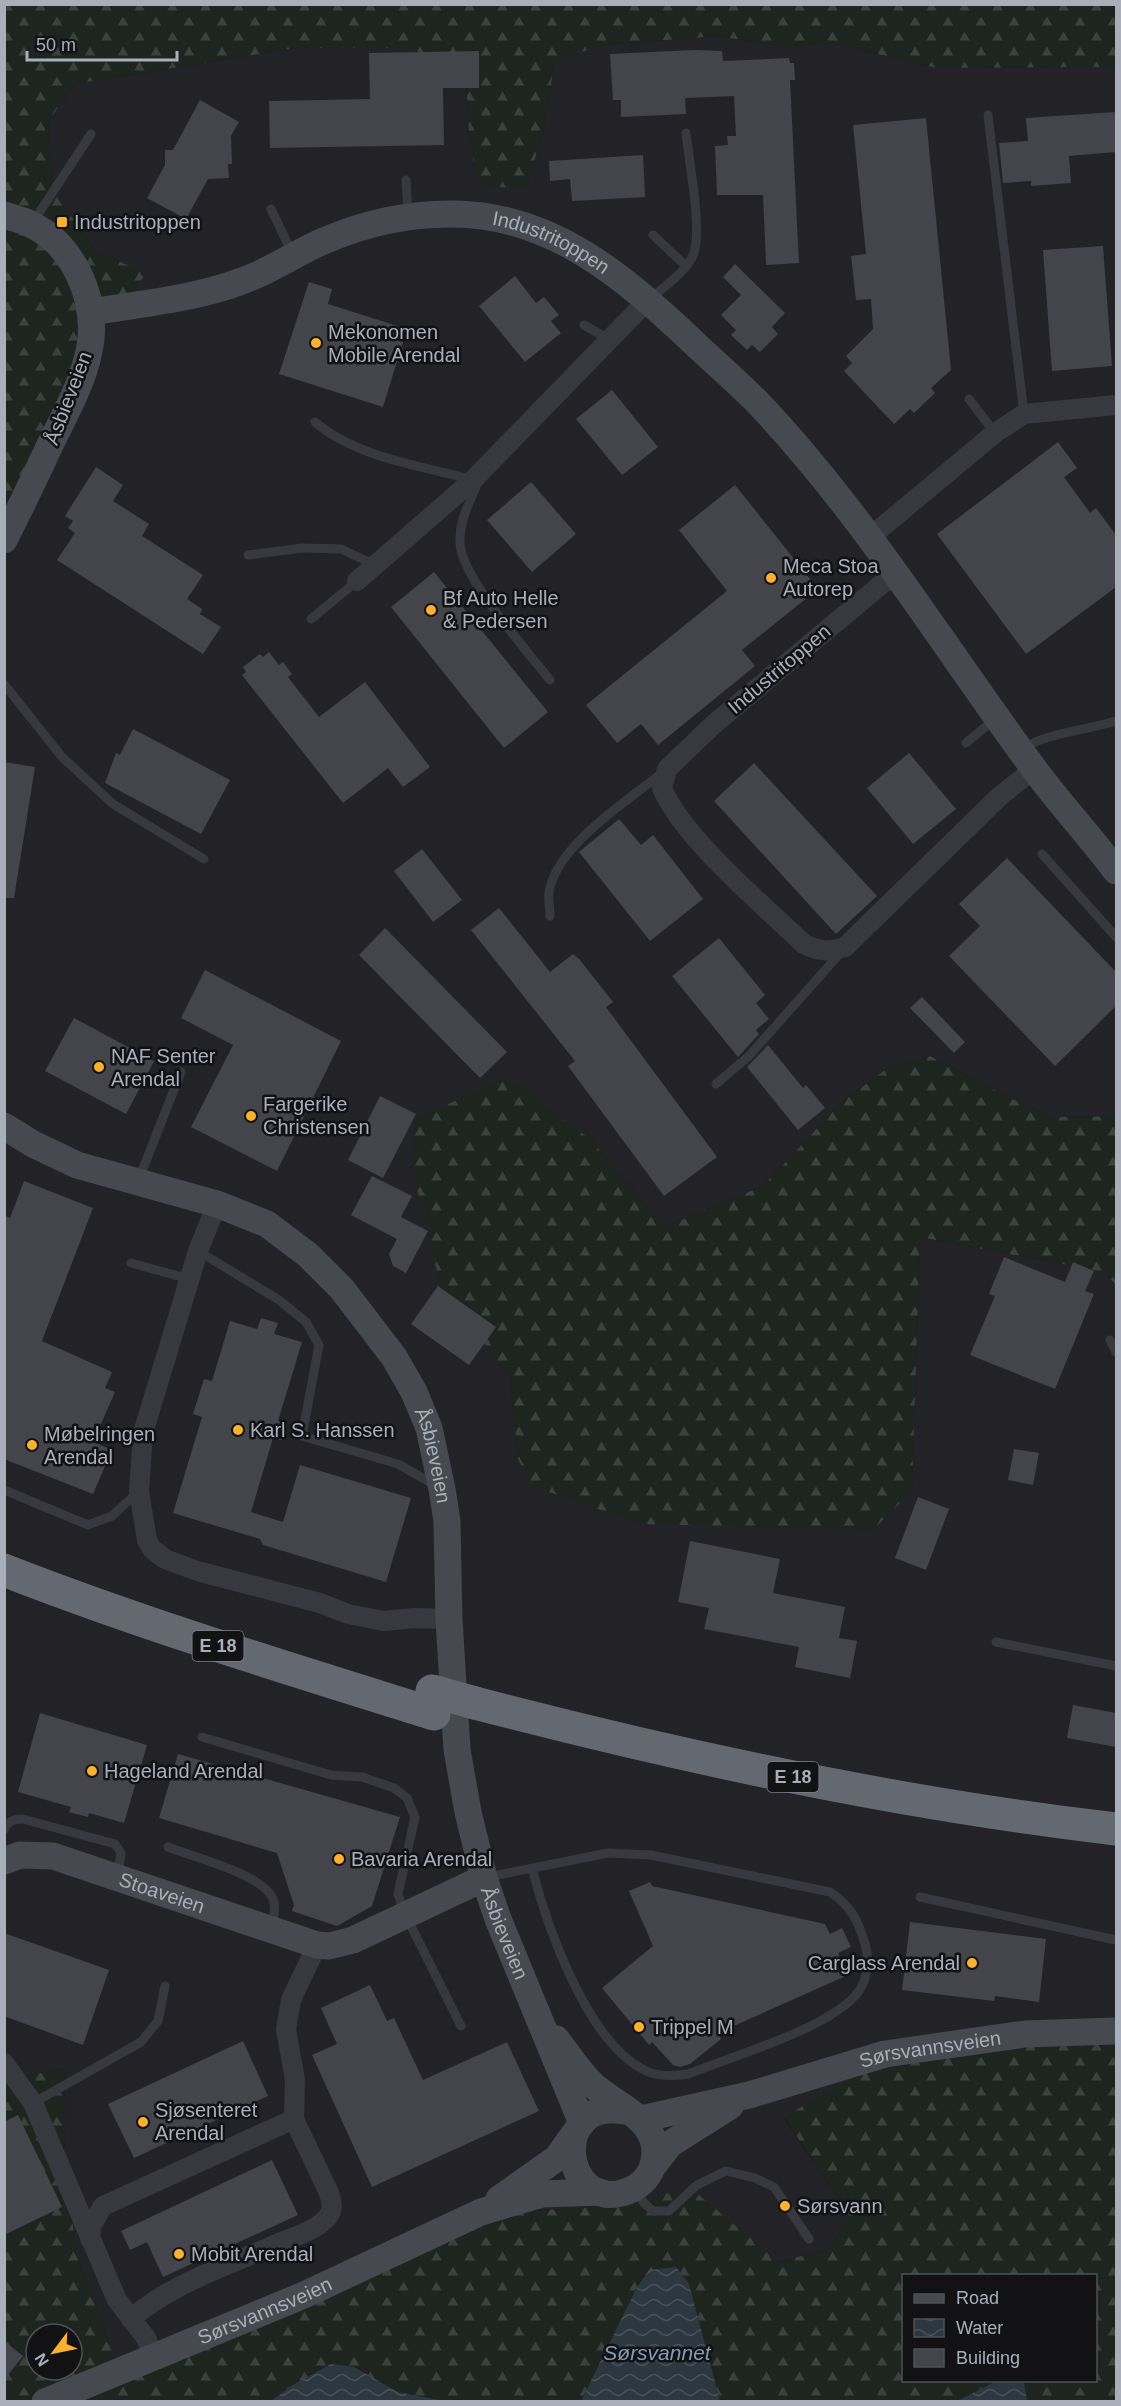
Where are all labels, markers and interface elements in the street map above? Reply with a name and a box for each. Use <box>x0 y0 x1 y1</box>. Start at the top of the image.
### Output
scale bar <box>27 24 177 62</box>
text: 50 m <box>36 35 76 55</box>
street label: Industritoppen <box>491 207 614 278</box>
place label: Industritoppen <box>74 211 201 233</box>
marker: Industritoppen <box>55 215 69 229</box>
place label: Mekonomen Mobile Arendal <box>328 321 460 366</box>
marker: Mekonomen Mobile Arendal <box>309 336 323 350</box>
street label: Åsbieveien <box>40 348 96 448</box>
place label: Meca Stoa Autorep <box>783 555 879 600</box>
marker: Meca Stoa Autorep <box>764 571 778 585</box>
place label: Bf Auto Helle & Pedersen <box>443 587 559 632</box>
marker: Bf Auto Helle & Pedersen <box>424 603 438 617</box>
street label: Industritoppen <box>723 620 835 718</box>
place label: NAF Senter Arendal <box>111 1045 216 1090</box>
marker: NAF Senter Arendal <box>92 1060 106 1074</box>
place label: Fargerike Christensen <box>263 1093 370 1138</box>
marker: Fargerike Christensen <box>244 1109 258 1123</box>
street label: Åsbieveien <box>411 1404 455 1505</box>
place label: Karl S. Hanssen <box>250 1419 395 1441</box>
place label: Møbelringen Arendal <box>44 1423 155 1468</box>
marker: Karl S. Hanssen <box>231 1423 245 1437</box>
marker: Møbelringen Arendal <box>25 1438 39 1452</box>
road number: E 18 <box>192 1631 244 1661</box>
place label: Hageland Arendal <box>104 1760 263 1782</box>
road number: E 18 <box>768 1762 818 1792</box>
marker: Hageland Arendal <box>85 1764 99 1778</box>
place label: Bavaria Arendal <box>351 1848 492 1870</box>
marker: Bavaria Arendal <box>332 1852 346 1866</box>
street label: Stoaveien <box>116 1868 208 1917</box>
street label: Åsbieveien <box>477 1884 533 1983</box>
place label: Carglass Arendal <box>808 1952 960 1974</box>
marker: Carglass Arendal <box>965 1956 979 1970</box>
place label: Trippel M <box>651 2016 734 2038</box>
marker: Trippel M <box>632 2020 646 2034</box>
street label: Sørsvannsveien <box>857 2027 1002 2072</box>
place label: Sjøsenteret Arendal <box>155 2099 258 2144</box>
marker: Sjøsenteret Arendal <box>136 2115 150 2129</box>
place label: Sørsvann <box>797 2195 883 2217</box>
marker: Sørsvann <box>778 2199 792 2213</box>
place label: Mobit Arendal <box>191 2243 313 2265</box>
marker: Mobit Arendal <box>172 2247 186 2261</box>
street label: Sørsvannsveien <box>194 2273 335 2349</box>
legend <box>902 2274 1097 2382</box>
text: Road <box>956 2288 999 2308</box>
text: Water <box>956 2318 1003 2338</box>
north arrow <box>24 2322 84 2382</box>
water label: Sørsvannet <box>603 2341 712 2364</box>
text: Building <box>956 2348 1020 2368</box>
text: N <box>31 2350 52 2369</box>

